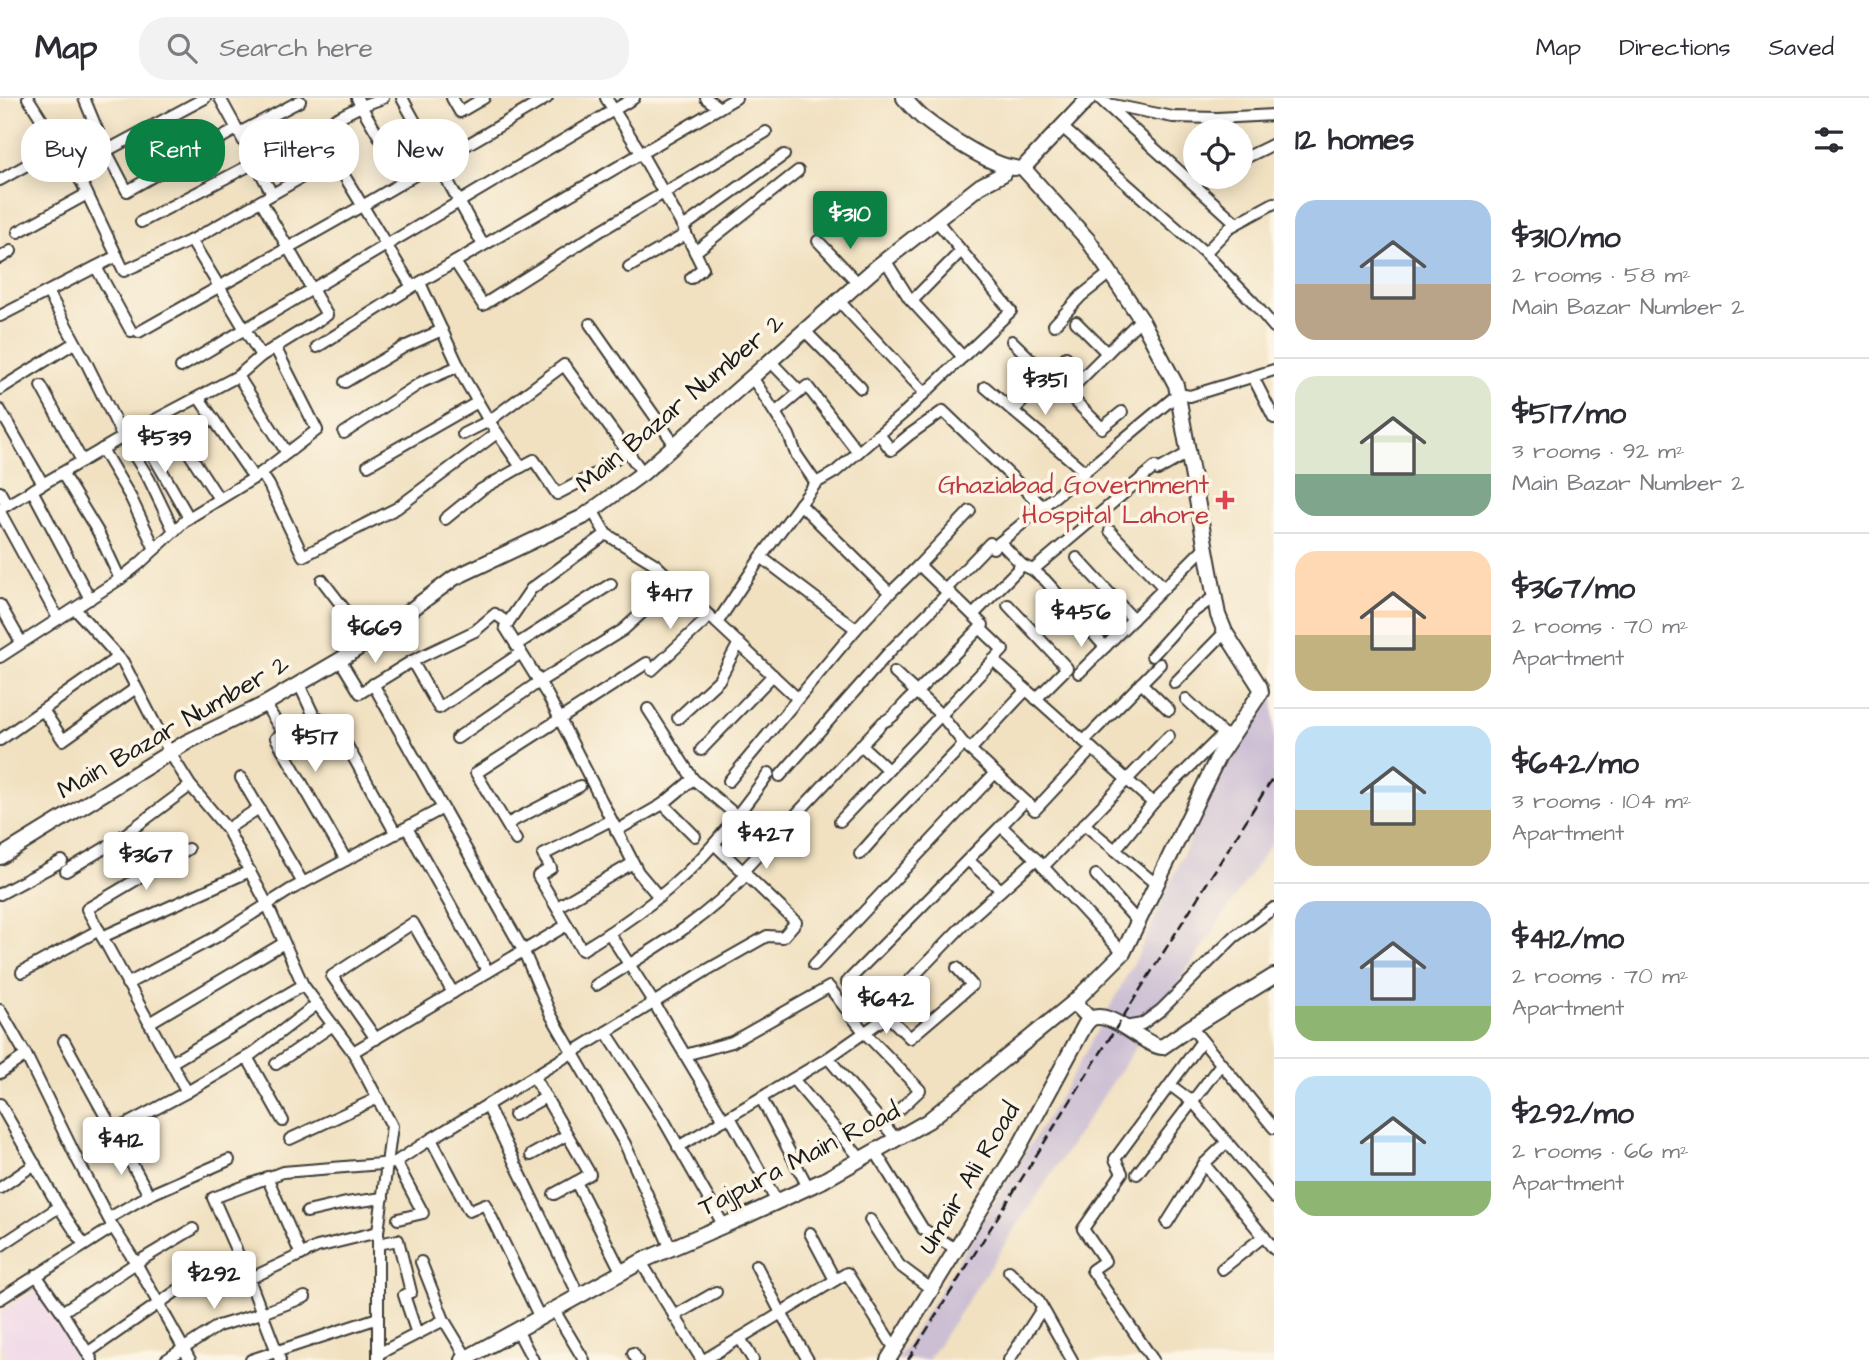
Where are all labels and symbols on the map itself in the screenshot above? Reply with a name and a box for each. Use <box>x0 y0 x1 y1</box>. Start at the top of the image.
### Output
pin: $310 <box>809 192 891 251</box>
street label: Main Bazar Number 2 <box>568 305 792 501</box>
pin: $351 <box>1004 358 1086 417</box>
pin: $539 <box>124 416 206 475</box>
place label: Ghaziabad Government Hospital Lahore <box>938 467 1209 533</box>
marker: Ghaziabad Government Hospital Lahore <box>1215 490 1235 510</box>
pin: $417 <box>629 572 711 631</box>
pin: $456 <box>1040 589 1122 649</box>
pin: $669 <box>334 606 416 665</box>
street label: Main Bazar Number 2 <box>50 646 296 808</box>
pin: $517 <box>274 714 356 774</box>
pin: $427 <box>725 812 807 871</box>
pin: $367 <box>105 832 187 892</box>
pin: $642 <box>845 976 927 1036</box>
street label: Tajpura Main Road <box>692 1093 906 1225</box>
street label: Umair Ali Road <box>909 1095 1029 1261</box>
pin: $412 <box>80 1118 162 1177</box>
pin: $292 <box>173 1252 255 1311</box>

